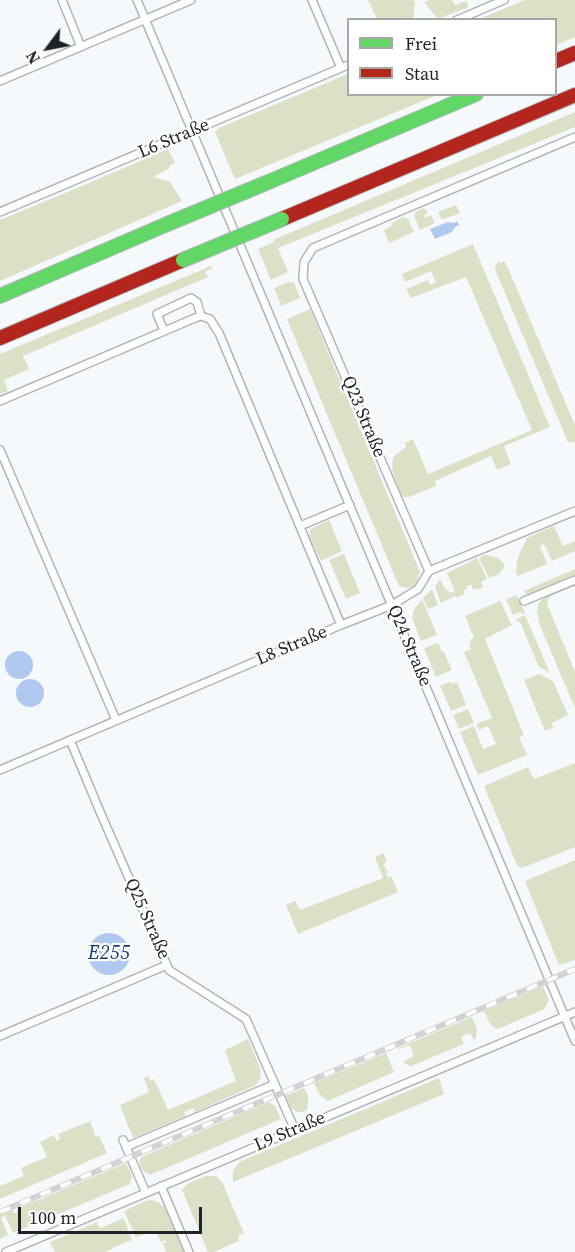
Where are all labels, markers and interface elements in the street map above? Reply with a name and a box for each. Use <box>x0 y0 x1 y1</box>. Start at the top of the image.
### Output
north arrow <box>18 18 78 78</box>
legend <box>347 18 557 96</box>
text: Frei <box>405 31 437 56</box>
text: N <box>20 47 45 68</box>
text: Stau <box>405 61 440 86</box>
street label: L6 Straße <box>135 114 213 164</box>
street label: Q23 Straße <box>336 373 390 461</box>
street label: Q24 Straße <box>382 602 436 690</box>
street label: L8 Straße <box>253 621 331 671</box>
street label: Q25 Straße <box>120 875 174 963</box>
water label: E255 <box>88 942 130 966</box>
street label: L9 Straße <box>251 1107 329 1157</box>
scale bar <box>21 1195 206 1233</box>
text: 100 m <box>29 1205 76 1230</box>

